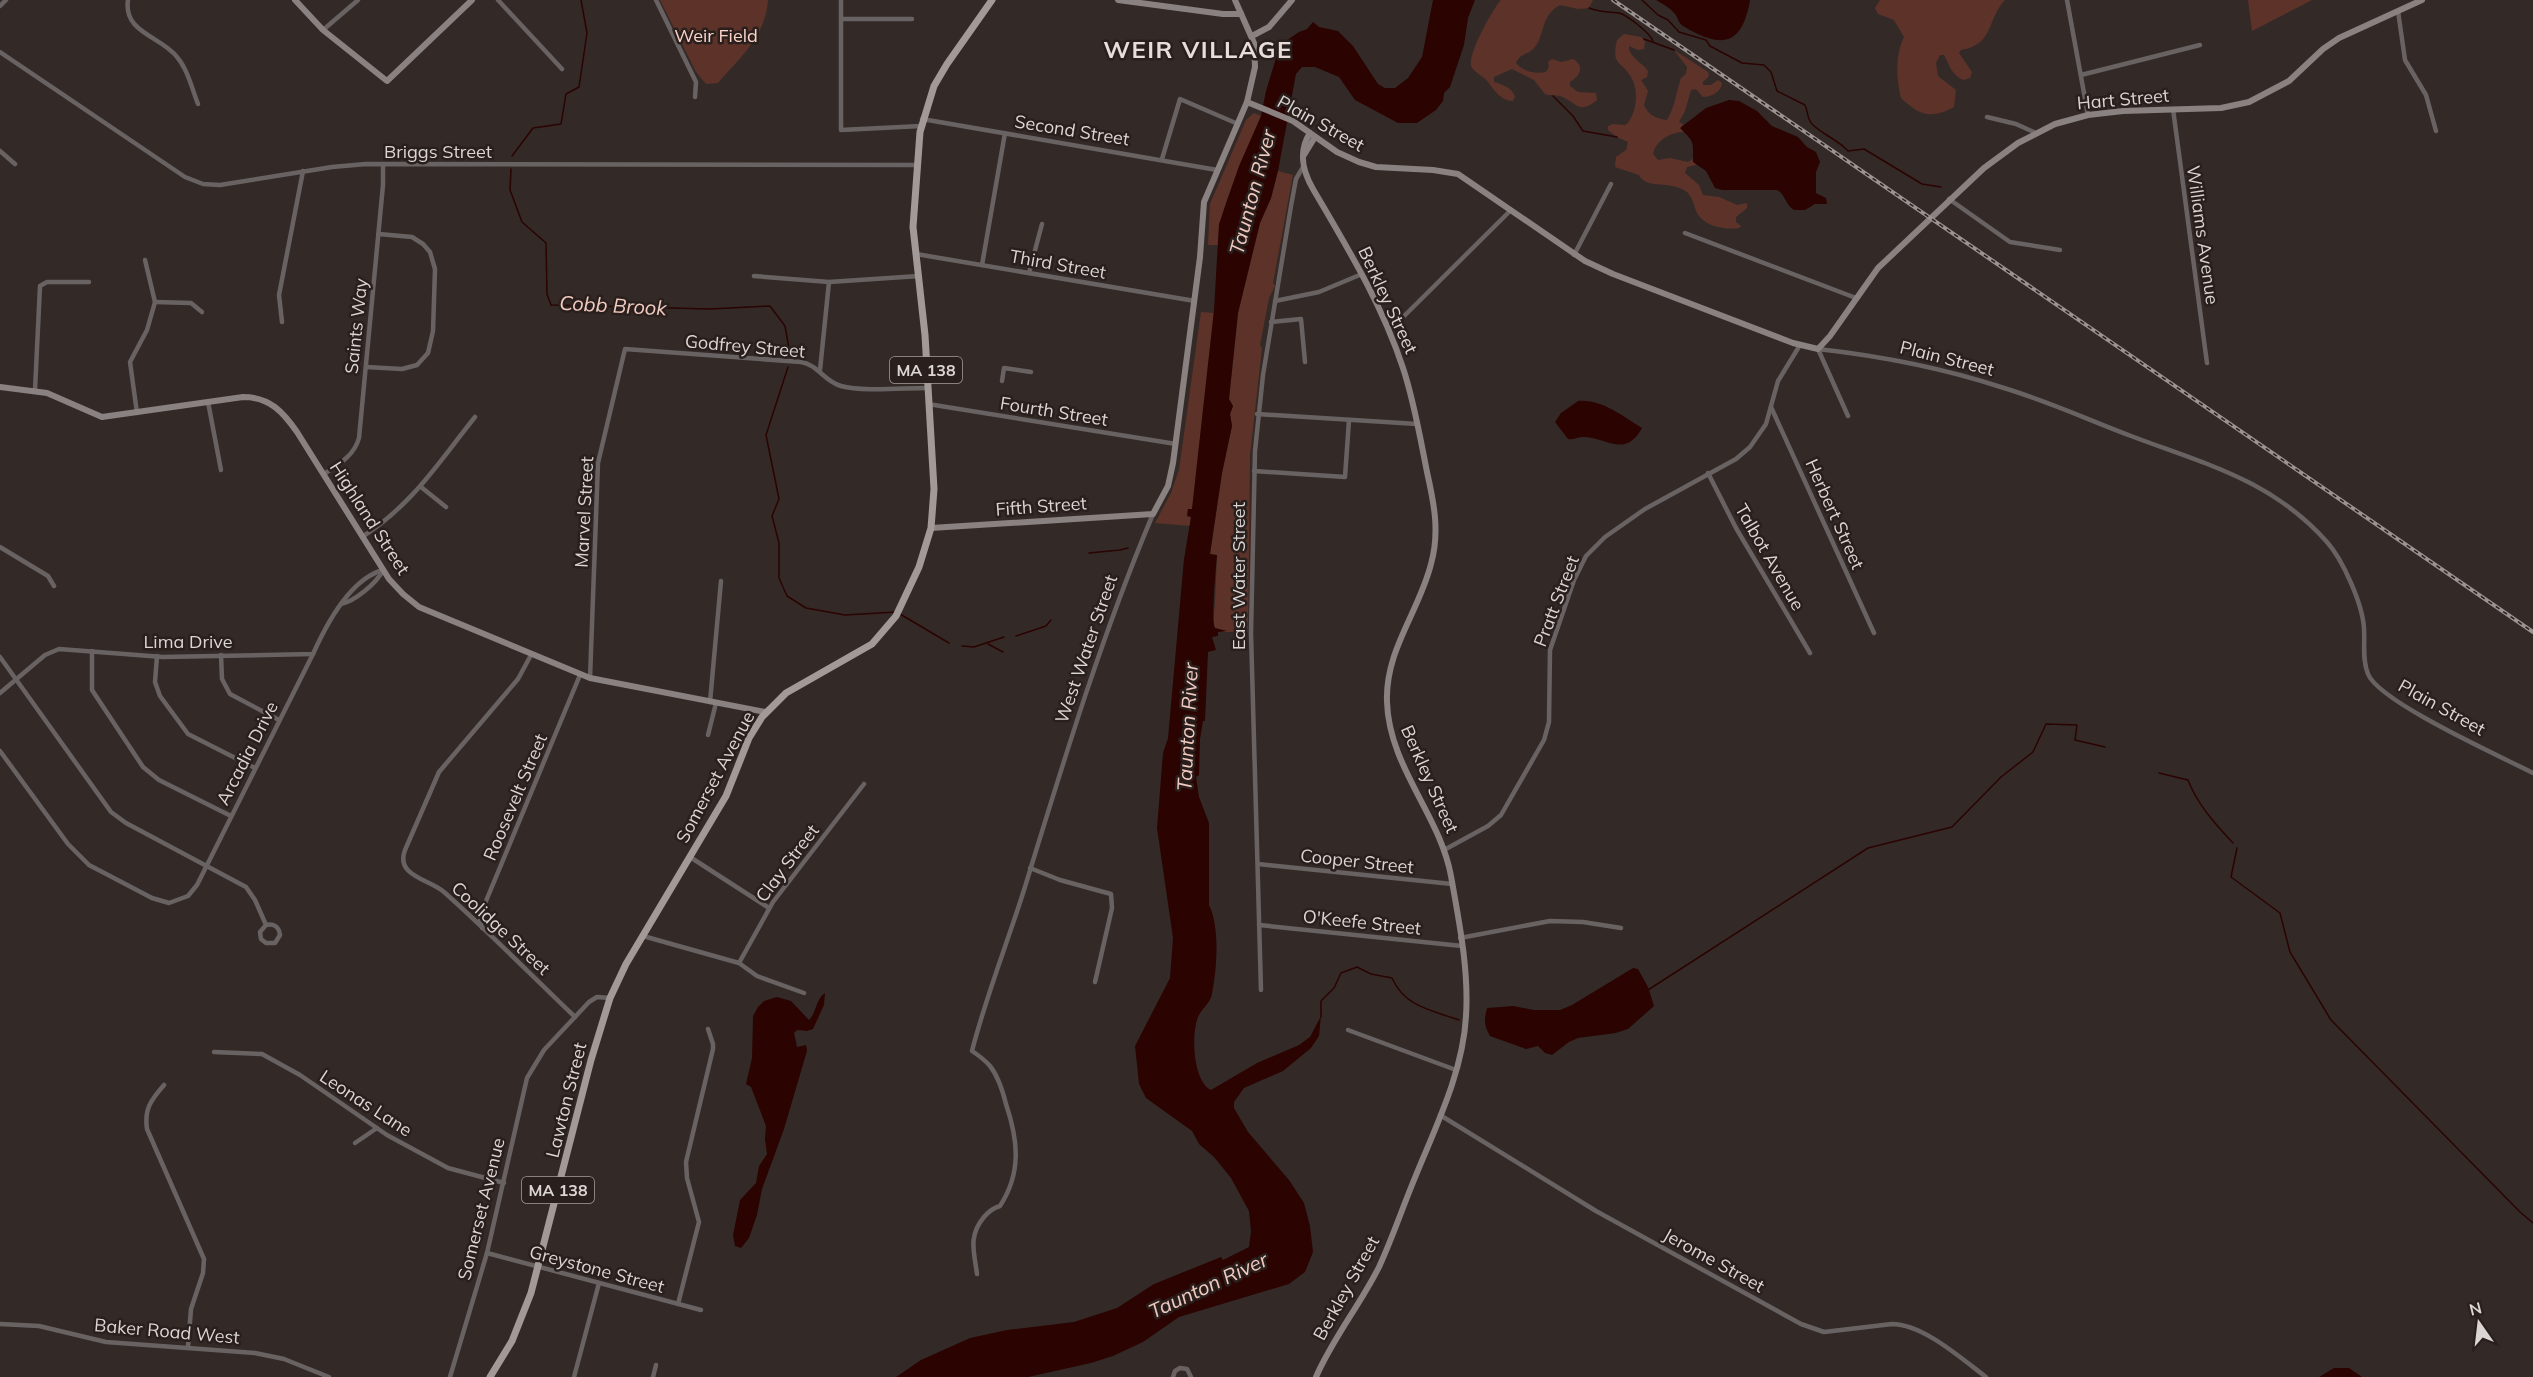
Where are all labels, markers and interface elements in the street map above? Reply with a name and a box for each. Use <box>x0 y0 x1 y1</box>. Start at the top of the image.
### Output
park label: Weir Field <box>674 24 758 47</box>
district label: WEIR VILLAGE <box>1103 34 1293 64</box>
street label: Hart Street <box>2076 84 2170 114</box>
street label: Plain Street <box>1273 90 1369 156</box>
street label: Second Street <box>1013 110 1131 150</box>
water label: Taunton River <box>1223 126 1281 257</box>
street label: Briggs Street <box>384 140 492 163</box>
street label: Williams Avenue <box>2182 164 2224 306</box>
street label: Berkley Street <box>1353 243 1423 357</box>
street label: Third Street <box>1008 244 1108 284</box>
street label: Saints Way <box>340 277 373 375</box>
water label: Cobb Brook <box>559 290 668 320</box>
street label: Godfrey Street <box>684 329 806 363</box>
street label: Plain Street <box>1898 335 1996 381</box>
road number: MA 138 <box>890 357 962 383</box>
street label: Fourth Street <box>998 391 1110 431</box>
street label: Herbert Street <box>1800 455 1870 573</box>
street label: Marvel Street <box>570 456 598 568</box>
street label: Highland Street <box>325 457 415 579</box>
street label: Fifth Street <box>995 491 1087 521</box>
street label: Talbot Avenue <box>1730 500 1810 614</box>
street label: East Water Street <box>1227 502 1250 650</box>
street label: Pratt Street <box>1528 552 1584 650</box>
street label: West Water Street <box>1050 572 1122 726</box>
street label: Lima Drive <box>144 630 232 653</box>
water label: Taunton River <box>1171 662 1203 792</box>
street label: Plain Street <box>2394 674 2490 740</box>
street label: Arcadia Drive <box>211 697 283 809</box>
street label: Somerset Avenue <box>671 707 759 847</box>
street label: Berkley Street <box>1396 721 1464 837</box>
street label: Roosevelt Street <box>478 730 552 864</box>
street label: Clay Street <box>750 820 824 906</box>
street label: Cooper Street <box>1299 844 1415 878</box>
street label: Coolidge Street <box>447 876 555 980</box>
street label: O'Keefe Street <box>1302 904 1422 940</box>
street label: Lawton Street <box>541 1040 591 1160</box>
street label: Leonas Lane <box>315 1065 417 1141</box>
street label: Somerset Avenue <box>452 1135 510 1283</box>
road number: MA 138 <box>522 1177 594 1203</box>
street label: Jerome Street <box>1659 1223 1769 1297</box>
street label: Berkley Street <box>1308 1232 1384 1344</box>
street label: Greystone Street <box>527 1240 667 1298</box>
water label: Taunton River <box>1145 1246 1272 1323</box>
north arrow <box>2449 1293 2509 1353</box>
text: N <box>2467 1297 2484 1320</box>
street label: Baker Road West <box>93 1313 241 1349</box>

